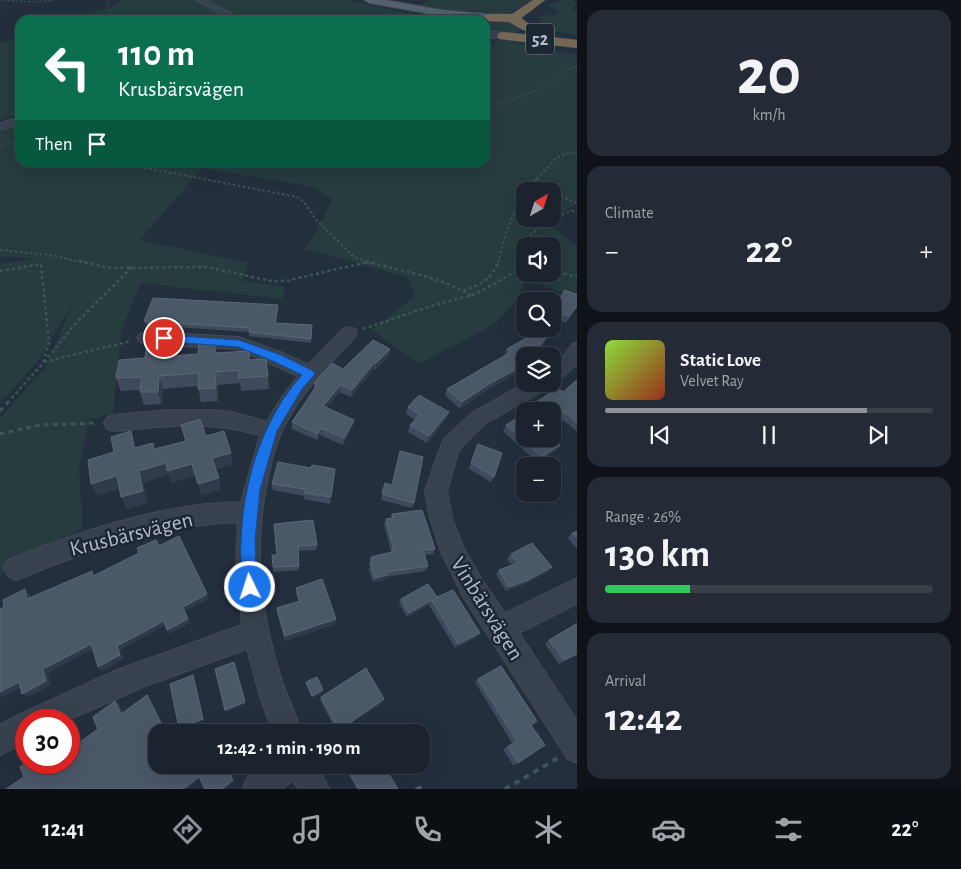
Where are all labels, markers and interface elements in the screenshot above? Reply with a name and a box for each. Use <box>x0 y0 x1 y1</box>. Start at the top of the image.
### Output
road number: 52 <box>526 23 554 54</box>
icon: left <box>35 35 100 100</box>
text: 110 m <box>118 37 195 72</box>
text: 20 <box>737 41 801 106</box>
text: Krusbärsvägen <box>118 78 244 100</box>
text: km/h <box>752 107 786 123</box>
icon: arrive <box>83 130 111 158</box>
text: Then <box>35 135 73 154</box>
north arrow <box>516 182 561 228</box>
map controls <box>516 182 561 502</box>
text: Climate <box>605 205 654 221</box>
text: 22° <box>746 232 792 270</box>
button: sound <box>516 237 561 282</box>
text: − <box>605 238 618 266</box>
text: + <box>920 238 933 266</box>
button: search <box>516 292 561 337</box>
pin <box>143 317 185 359</box>
icon: arrive <box>150 324 178 352</box>
button: layers <box>516 347 561 392</box>
text: Static Love <box>680 351 761 370</box>
text: Velvet Ray <box>680 373 744 389</box>
button: + <box>516 402 561 447</box>
icon: previous <box>646 421 674 449</box>
icon: pause <box>755 421 783 449</box>
icon: next <box>864 421 892 449</box>
button: − <box>516 457 561 502</box>
street label: Krusbärsvägen <box>67 508 195 560</box>
text: Range · 26% <box>605 509 681 525</box>
text: 130 km <box>605 536 710 574</box>
street label: Vinbärsvägen <box>447 553 527 664</box>
position arrow <box>223 560 275 612</box>
text: Arrival <box>605 673 646 689</box>
text: 12:42 <box>605 700 682 738</box>
speed limit sign: 30 <box>15 709 80 774</box>
text: 12:42 · 1 min · 190 m <box>218 739 361 758</box>
icon: directions <box>170 812 205 847</box>
icon: music <box>290 812 325 847</box>
icon: phone <box>410 812 445 847</box>
icon: climate <box>531 812 566 847</box>
icon: car <box>651 812 686 847</box>
icon: filters <box>771 812 806 847</box>
text: 12:41 <box>43 818 85 840</box>
text: 22° <box>891 818 918 840</box>

